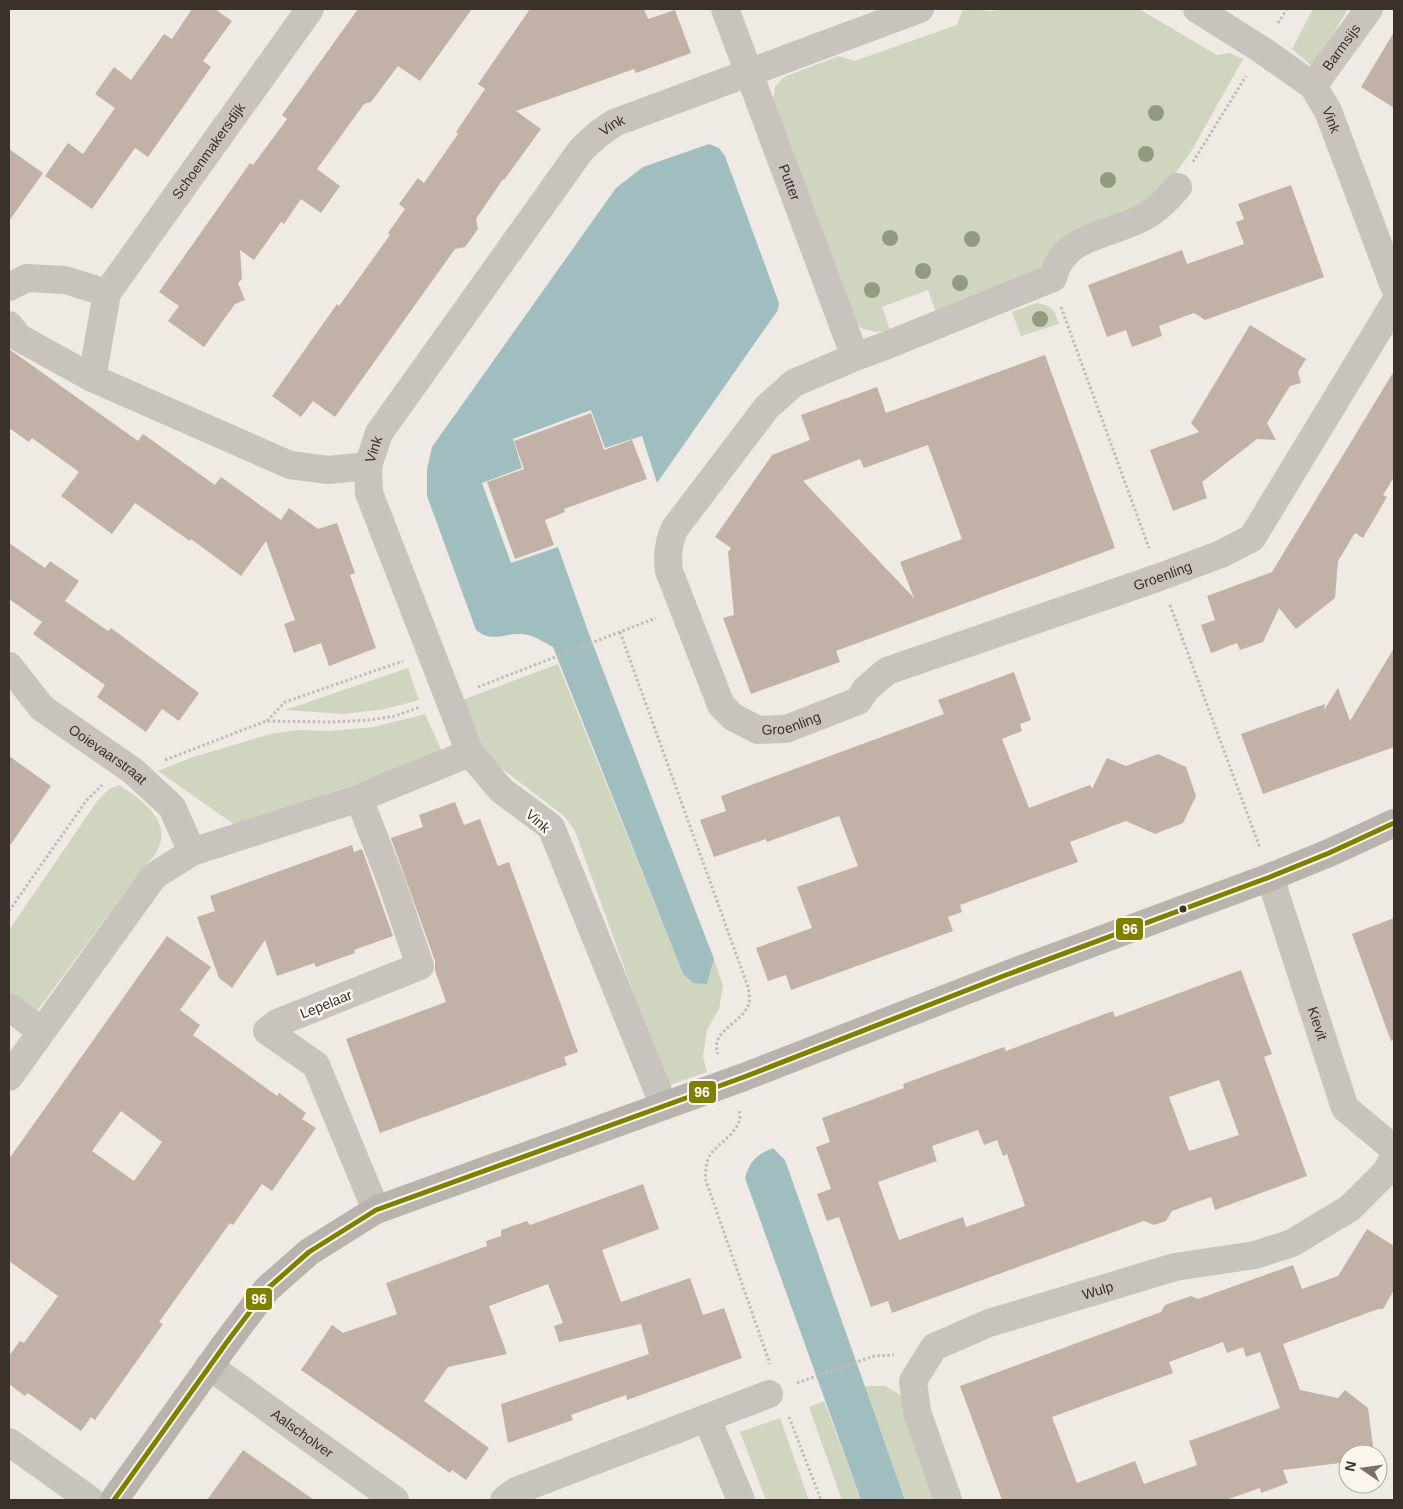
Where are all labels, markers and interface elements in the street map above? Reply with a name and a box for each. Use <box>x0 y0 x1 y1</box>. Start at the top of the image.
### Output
street label: Barmsijs <box>1319 21 1364 74</box>
street label: Schoenmakersdijk <box>169 99 249 202</box>
street label: Vink <box>1319 104 1344 136</box>
street label: Vink <box>596 111 628 139</box>
street label: Putter <box>776 162 804 203</box>
street label: Vink <box>362 433 386 465</box>
street label: Groenling <box>1131 558 1194 594</box>
street label: Groenling <box>761 708 823 738</box>
street label: Ooievaarstraat <box>66 721 150 788</box>
street label: Vink <box>523 806 554 837</box>
unlabelled marker <box>1178 904 1188 914</box>
line badge: 96 <box>1115 917 1144 941</box>
text: 96 <box>1122 921 1138 937</box>
street label: Lepelaar <box>298 986 355 1022</box>
street label: Kievit <box>1305 1005 1330 1042</box>
line badge: 96 <box>688 1080 717 1104</box>
text: 96 <box>694 1084 710 1100</box>
street label: Wulp <box>1080 1278 1115 1303</box>
line badge: 96 <box>245 1287 273 1311</box>
text: 96 <box>251 1291 267 1307</box>
street label: Aalscholver <box>268 1406 337 1461</box>
north arrow <box>1338 1444 1388 1494</box>
text: N <box>1341 1459 1359 1473</box>

